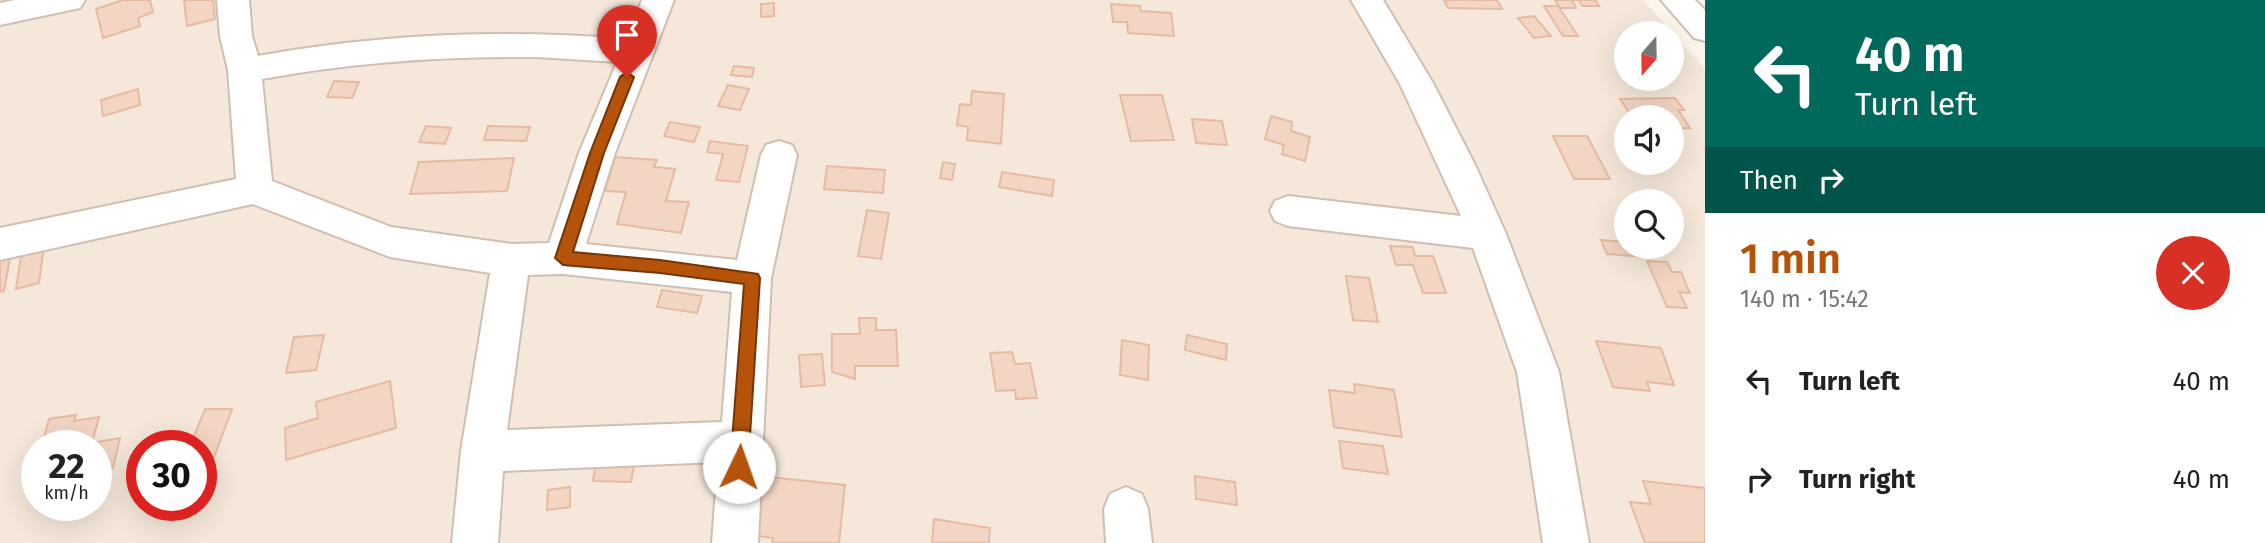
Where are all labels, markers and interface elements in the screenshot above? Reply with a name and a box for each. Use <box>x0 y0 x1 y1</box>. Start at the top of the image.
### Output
pin <box>597 5 657 77</box>
icon: arrive <box>608 16 646 54</box>
north arrow <box>1614 21 1684 91</box>
map controls <box>1614 21 1684 259</box>
text: 40 m <box>1855 25 1964 84</box>
icon: left <box>1740 28 1831 119</box>
text: Turn left <box>1855 85 1977 123</box>
button: sound <box>1614 105 1684 175</box>
icon: right <box>1812 161 1850 199</box>
text: Then <box>1740 165 1798 196</box>
button: search <box>1614 189 1684 259</box>
text: 1 min <box>1740 234 1841 284</box>
button: close <box>2156 236 2230 310</box>
text: 140 m · 15:42 <box>1740 285 1869 313</box>
icon: left <box>1740 362 1778 400</box>
text: Turn left <box>1799 366 1900 397</box>
text: 40 m <box>2172 366 2230 397</box>
speed limit sign: 30 <box>126 430 217 521</box>
position arrow <box>702 430 776 504</box>
text: 22 <box>48 445 85 487</box>
icon: right <box>1740 460 1778 498</box>
text: Turn right <box>1799 464 1916 495</box>
text: 40 m <box>2172 464 2230 495</box>
text: km/h <box>44 482 89 504</box>

